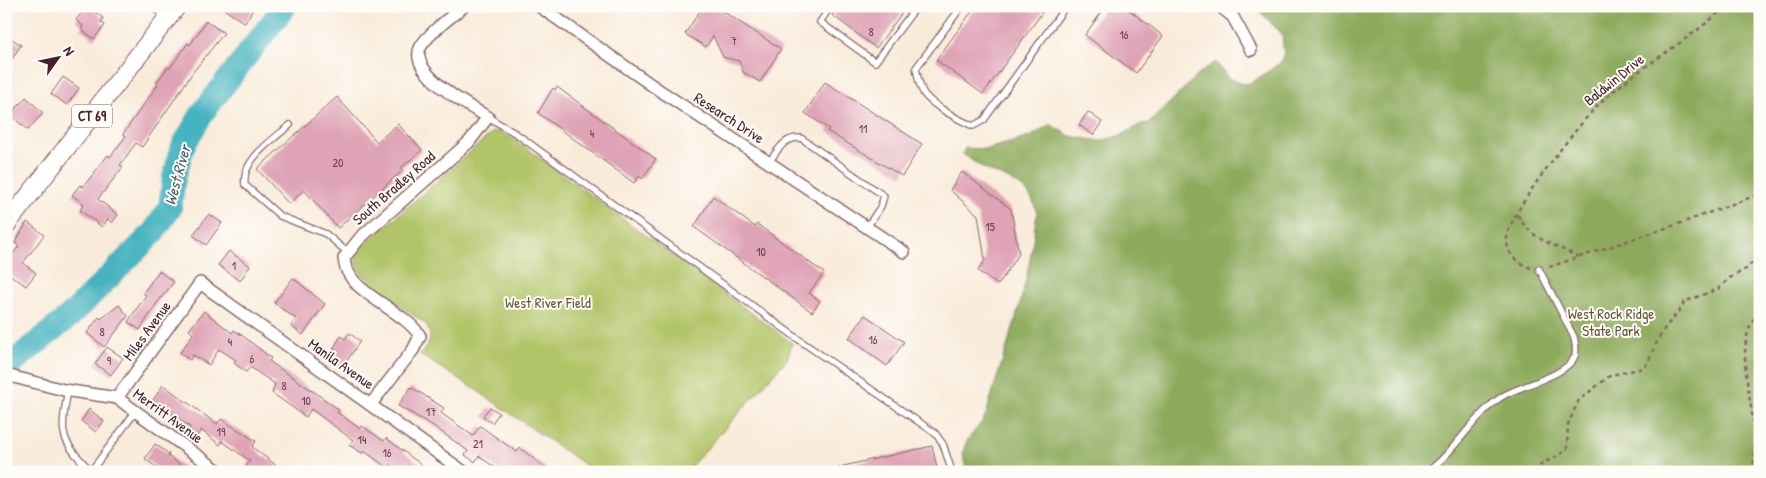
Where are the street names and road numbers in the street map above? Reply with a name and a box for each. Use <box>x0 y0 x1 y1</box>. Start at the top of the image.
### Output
street label: Baldwin Drive <box>1579 49 1648 110</box>
street label: Research Drive <box>690 87 769 148</box>
road number: CT 69 <box>72 104 112 128</box>
street label: South Bradley Road <box>348 146 440 229</box>
street label: Miles Avenue <box>118 296 176 365</box>
street label: Manila Avenue <box>304 333 379 394</box>
street label: Merritt Avenue <box>129 383 208 448</box>

